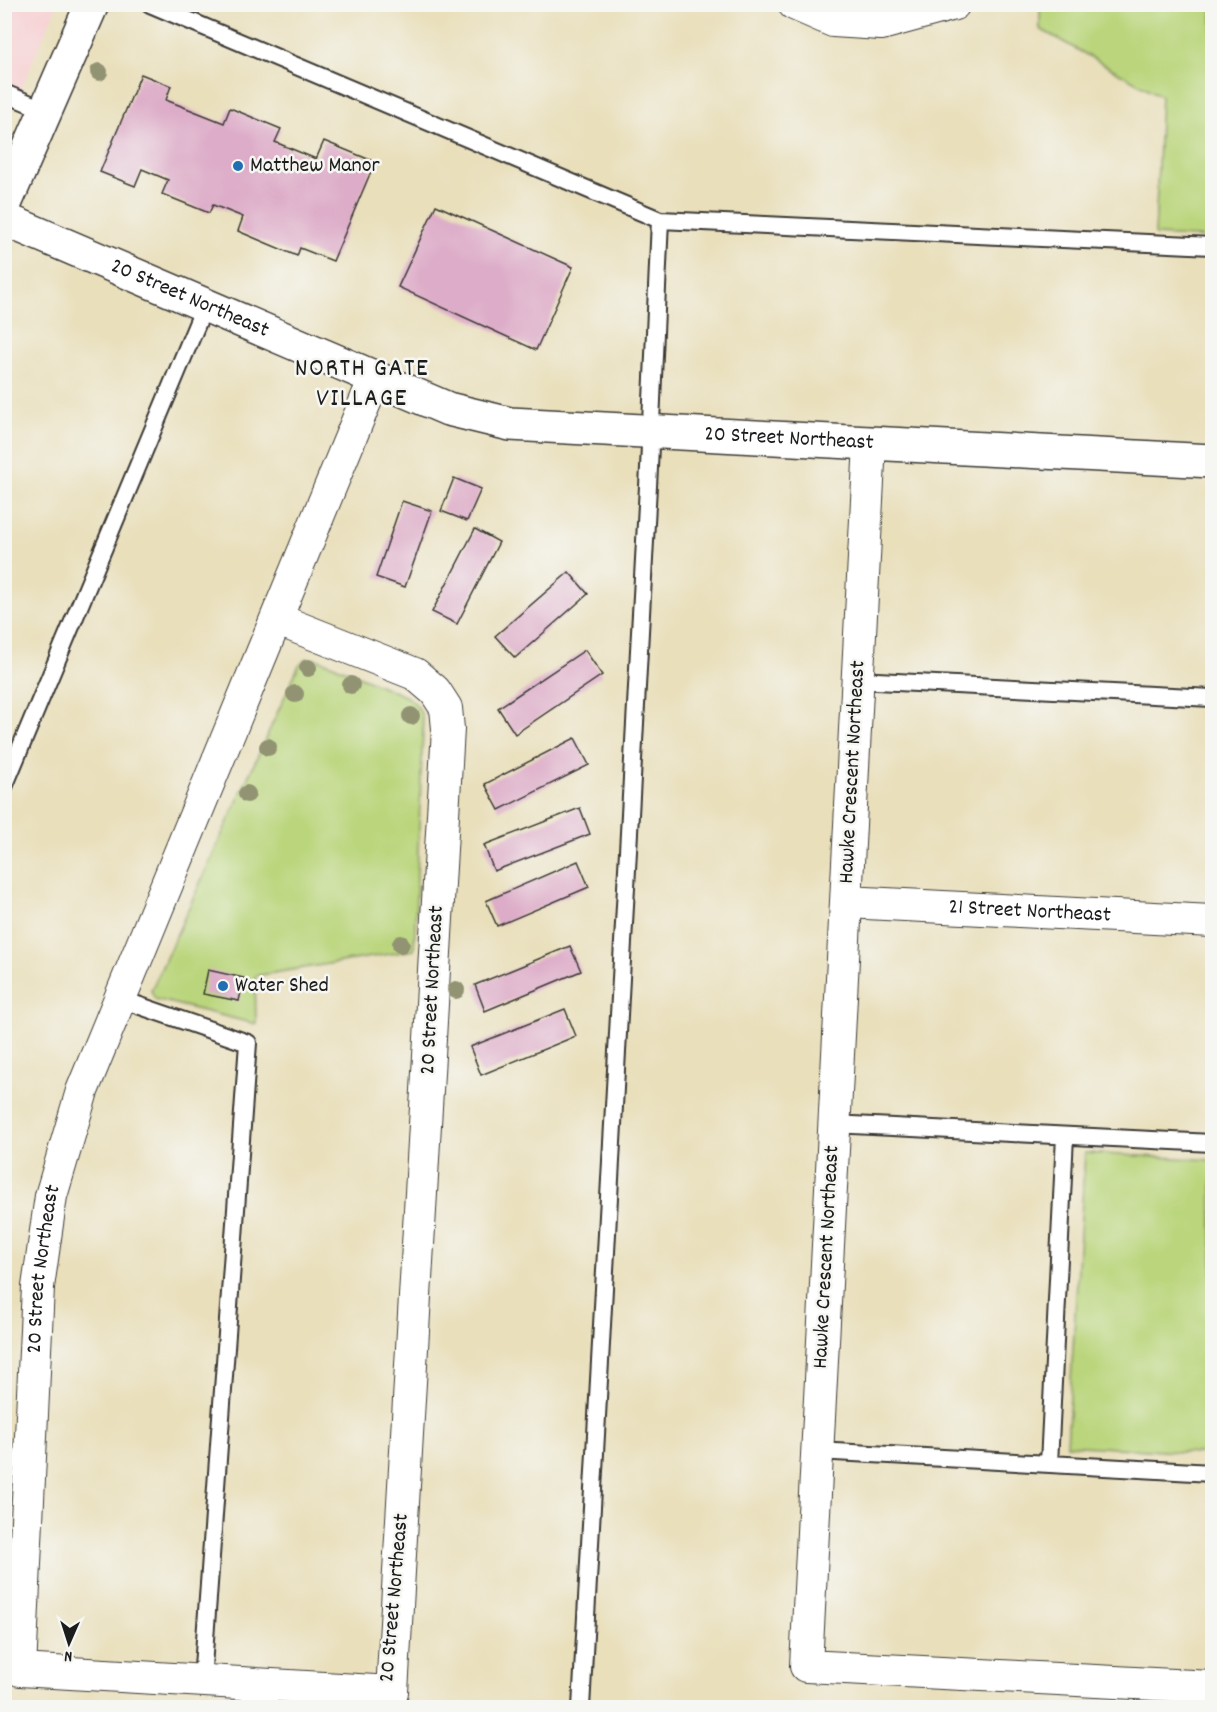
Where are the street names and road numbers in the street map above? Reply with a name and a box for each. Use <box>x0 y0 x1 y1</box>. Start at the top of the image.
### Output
street label: 20 Street Northeast <box>106 251 274 346</box>
street label: 20 Street Northeast <box>703 419 874 459</box>
street label: Hawke Crescent Northeast <box>832 659 874 885</box>
street label: 21 Street Northeast <box>948 892 1112 931</box>
street label: 20 Street Northeast <box>413 905 453 1075</box>
street label: Hawke Crescent Northeast <box>806 1144 848 1370</box>
street label: 20 Street Northeast <box>19 1181 69 1354</box>
street label: 20 Street Northeast <box>372 1512 418 1684</box>

